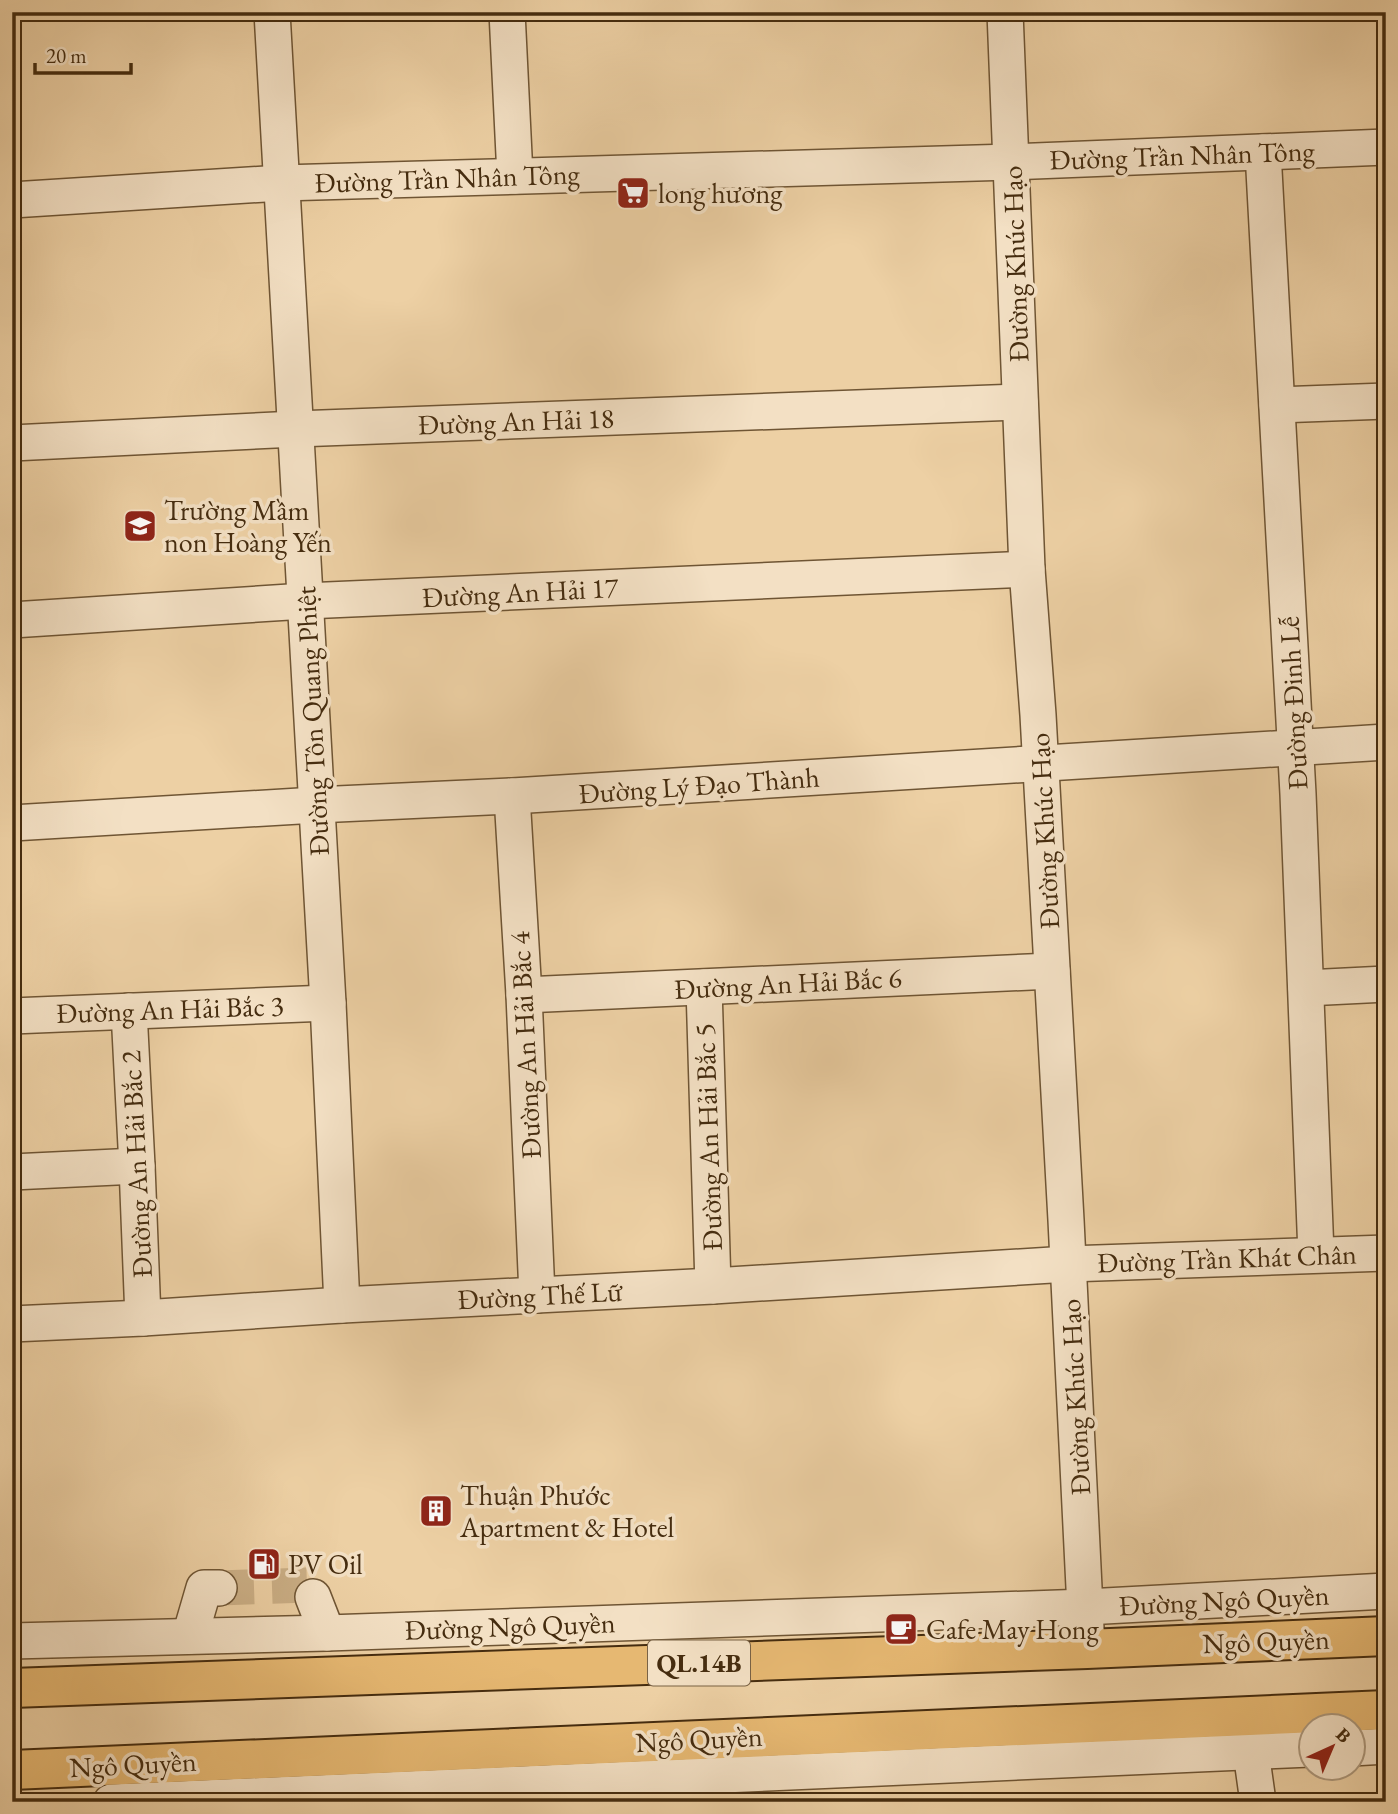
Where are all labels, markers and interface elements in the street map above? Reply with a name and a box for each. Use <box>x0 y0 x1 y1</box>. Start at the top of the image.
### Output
scale bar <box>35 32 131 76</box>
text: 20 m <box>46 42 87 69</box>
street label: Đường Trần Nhân Tông <box>1049 132 1316 178</box>
street label: Đường Trần Nhân Tông <box>314 155 581 201</box>
street label: Đường Khúc Hạo <box>994 165 1036 363</box>
supermarket icon: long hương <box>614 174 652 212</box>
place label: long hương <box>658 175 783 211</box>
street label: Đường An Hải 18 <box>417 400 615 442</box>
place label: Trường Mầm non Hoàng Yến <box>164 492 332 560</box>
school or university icon: Trường Mầm non Hoàng Yến <box>121 507 159 545</box>
street label: Đường An Hải 17 <box>421 569 620 615</box>
street label: Đường Tôn Quang Phiệt <box>287 585 337 857</box>
street label: Đường Đinh Lễ <box>1270 615 1316 791</box>
street label: Đường Khúc Hạo <box>1021 732 1067 930</box>
street label: Đường Lý Đạo Thành <box>577 759 821 811</box>
street label: Đường An Hải Bắc 4 <box>501 930 549 1160</box>
street label: Đường An Hải Bắc 6 <box>673 959 903 1007</box>
street label: Đường An Hải Bắc 3 <box>56 987 284 1031</box>
street label: Đường An Hải Bắc 5 <box>686 1023 730 1251</box>
street label: Đường An Hải Bắc 2 <box>112 1049 160 1279</box>
street label: Đường Trần Khát Chân <box>1097 1235 1358 1281</box>
street label: Đường Thế Lữ <box>457 1273 624 1317</box>
street label: Đường Khúc Hạo <box>1052 1298 1098 1496</box>
place label: Thuận Phước Apartment & Hotel <box>459 1477 675 1545</box>
building icon: Thuận Phước Apartment & Hotel <box>417 1492 455 1530</box>
fuel station icon: PV Oil <box>245 1545 283 1583</box>
place label: PV Oil <box>288 1546 363 1582</box>
street label: Đường Ngô Quyền <box>1118 1576 1330 1623</box>
street label: Đường Ngô Quyền <box>404 1604 616 1648</box>
cafe icon: Cafe May Hong <box>882 1610 920 1648</box>
place label: Cafe May Hong <box>926 1611 1100 1647</box>
street label: Ngô Quyền <box>1202 1621 1330 1661</box>
road number: QL.14B <box>648 1640 750 1686</box>
north arrow <box>1296 1713 1366 1783</box>
street label: Ngô Quyền <box>635 1718 764 1760</box>
text: B <box>1330 1722 1356 1748</box>
street label: Ngô Quyền <box>69 1743 198 1785</box>

